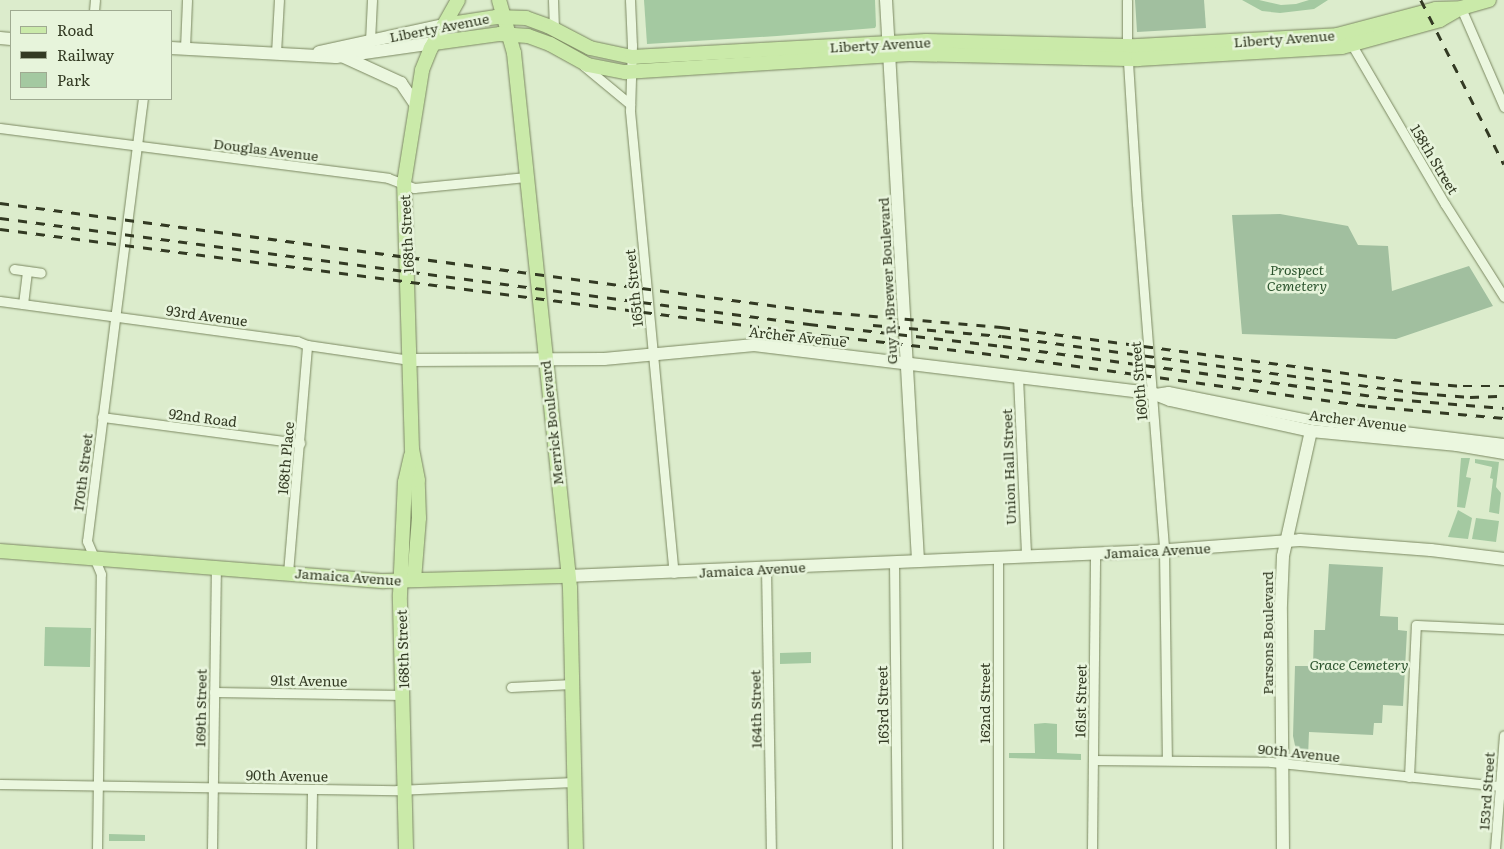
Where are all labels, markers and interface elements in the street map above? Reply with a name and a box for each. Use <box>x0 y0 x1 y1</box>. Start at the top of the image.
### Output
street label: Liberty Avenue <box>388 9 490 45</box>
legend <box>10 10 172 100</box>
text: Road <box>57 18 93 41</box>
street label: Liberty Avenue <box>1233 26 1335 50</box>
street label: Liberty Avenue <box>829 33 931 55</box>
text: Railway <box>57 43 114 66</box>
text: Park <box>57 68 90 91</box>
street label: 158th Street <box>1408 121 1462 197</box>
street label: Douglas Avenue <box>212 134 320 164</box>
street label: 168th Street <box>396 194 416 274</box>
street label: Guy R. Brewer Boulevard <box>874 197 900 365</box>
street label: 165th Street <box>621 248 645 328</box>
park label: Prospect Cemetery <box>1267 261 1327 294</box>
street label: 93rd Avenue <box>165 301 249 329</box>
street label: Archer Avenue <box>748 323 848 349</box>
street label: 160th Street <box>1126 341 1150 421</box>
street label: Merrick Boulevard <box>536 360 566 486</box>
street label: 92nd Road <box>168 404 238 430</box>
street label: Archer Avenue <box>1308 406 1408 434</box>
street label: Union Hall Street <box>998 408 1018 526</box>
street label: 168th Place <box>273 421 297 495</box>
street label: 170th Street <box>69 432 95 512</box>
street label: Jamaica Avenue <box>1103 539 1211 561</box>
street label: Jamaica Avenue <box>698 558 806 580</box>
street label: Jamaica Avenue <box>294 564 402 588</box>
street label: Parsons Boulevard <box>1259 571 1275 695</box>
street label: 168th Street <box>392 609 412 689</box>
park label: Grace Cemetery <box>1310 656 1408 672</box>
street label: 162nd Street <box>976 663 992 743</box>
street label: 161st Street <box>1071 664 1089 738</box>
street label: 163rd Street <box>873 666 891 744</box>
street label: 169th Street <box>191 669 209 747</box>
street label: 164th Street <box>746 670 764 748</box>
street label: 91st Avenue <box>270 671 348 689</box>
street label: 90th Avenue <box>1257 739 1341 765</box>
street label: 153rd Street <box>1475 751 1497 831</box>
street label: 90th Avenue <box>246 766 328 784</box>

